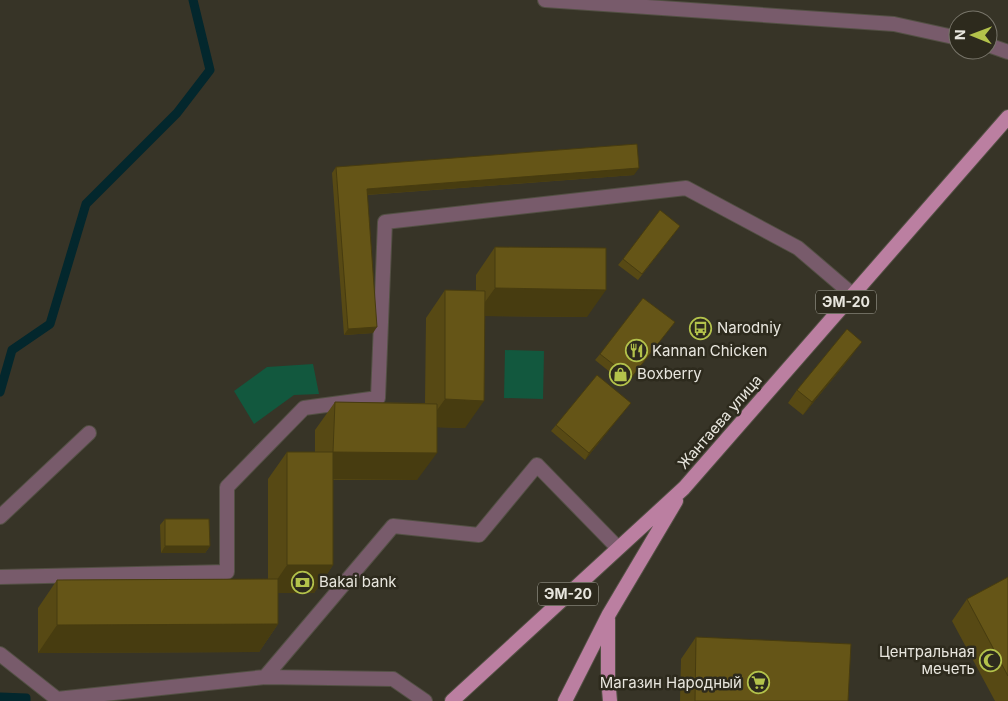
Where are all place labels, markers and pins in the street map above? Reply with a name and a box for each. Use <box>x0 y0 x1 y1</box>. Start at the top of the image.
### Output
bus stop icon: Narodniy <box>689 316 713 340</box>
place label: Narodniy <box>717 318 782 337</box>
restaurant icon: Kannan Chicken <box>624 339 648 363</box>
place label: Kannan Chicken <box>652 341 767 360</box>
shop icon: Boxberry <box>609 362 633 386</box>
place label: Boxberry <box>637 364 702 383</box>
bank icon: Bakai bank <box>291 570 315 594</box>
place label: Bakai bank <box>319 572 397 591</box>
place label: Центральная мечеть <box>879 642 975 678</box>
mosque icon: Центральная мечеть <box>979 649 1003 673</box>
supermarket icon: Магазин Народный <box>746 671 770 695</box>
place label: Магазин Народный <box>600 673 742 692</box>

